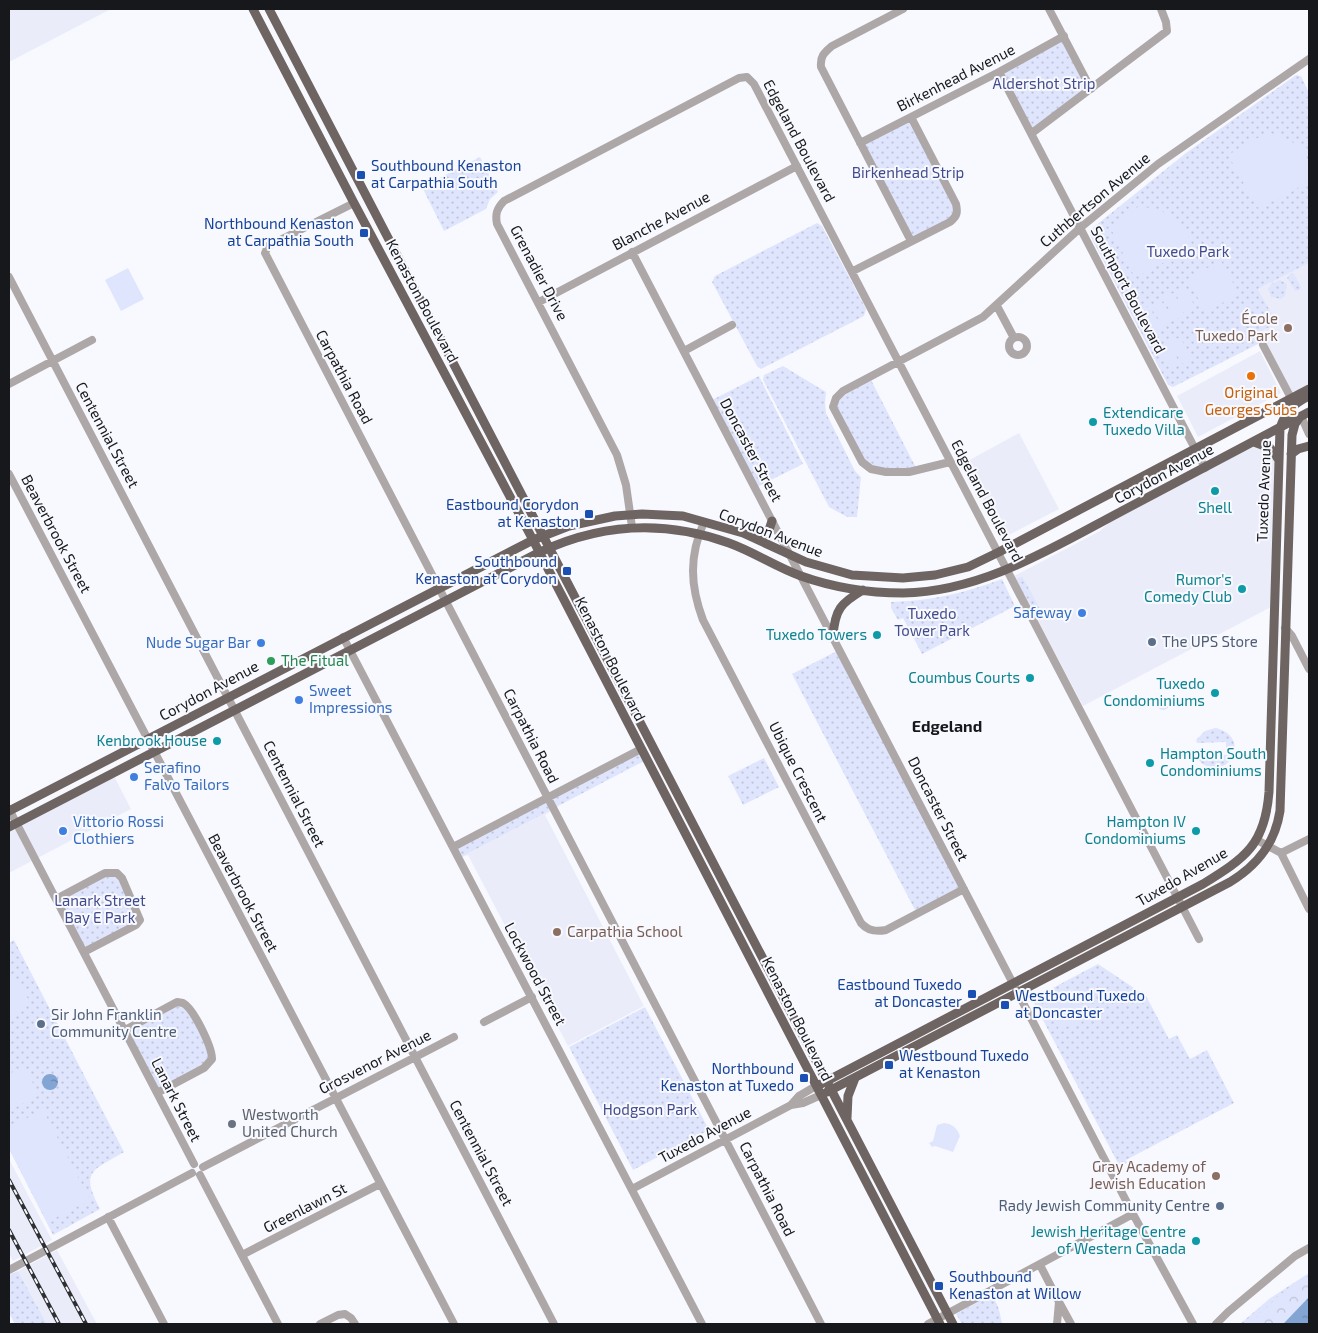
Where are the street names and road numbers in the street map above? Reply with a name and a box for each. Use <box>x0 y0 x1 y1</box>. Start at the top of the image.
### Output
street label: Birkenhead Avenue <box>894 40 1018 115</box>
street label: Edgeland Boulevard <box>760 76 840 205</box>
street label: Cuthbertson Avenue <box>1036 148 1153 250</box>
street label: Blanche Avenue <box>609 187 712 253</box>
street label: Grenadier Drive <box>507 222 573 323</box>
street label: Southport Boulevard <box>1088 223 1170 356</box>
street label: Kenaston Boulevard <box>383 236 463 365</box>
street label: Carpathia Road <box>313 326 377 427</box>
street label: Centennial Street <box>72 378 144 491</box>
street label: Doncaster Street <box>717 395 787 505</box>
street label: Edgeland Boulevard <box>948 436 1028 565</box>
street label: Corydon Avenue <box>1111 439 1216 507</box>
street label: Tuxedo Avenue <box>1252 440 1274 542</box>
street label: Beaverbrook Street <box>18 471 96 596</box>
street label: Corydon Avenue <box>717 504 826 560</box>
street label: Kenaston Boulevard <box>572 593 650 724</box>
street label: Corydon Avenue <box>156 656 261 724</box>
street label: Carpathia Road <box>500 685 564 786</box>
street label: Ubique Crescent <box>766 718 832 825</box>
street label: Centennial Street <box>260 737 330 850</box>
street label: Doncaster Street <box>905 753 973 864</box>
street label: Beaverbrook Street <box>205 830 283 955</box>
street label: Tuxedo Avenue <box>1133 843 1230 909</box>
street label: Lockwood Street <box>501 919 571 1028</box>
street label: Kenaston Boulevard <box>759 953 837 1084</box>
street label: Grosvenor Avenue <box>315 1025 434 1097</box>
street label: Lanark Street <box>148 1055 206 1145</box>
street label: Centennial Street <box>446 1096 518 1209</box>
street label: Tuxedo Avenue <box>655 1102 754 1166</box>
street label: Carpathia Road <box>736 1138 800 1239</box>
street label: Greenlawn St <box>260 1178 350 1236</box>

